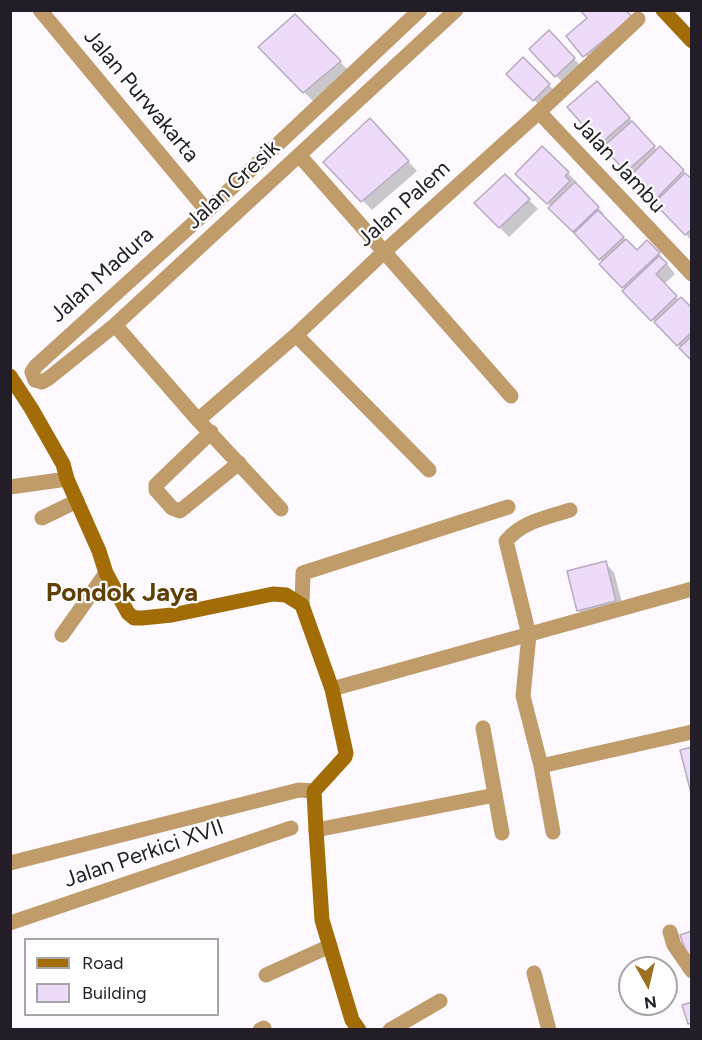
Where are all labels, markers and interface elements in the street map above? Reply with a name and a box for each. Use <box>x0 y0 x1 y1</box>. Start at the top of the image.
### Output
street label: Jalan Purwakarta <box>78 24 204 168</box>
street label: Jalan Jambu <box>567 111 671 219</box>
street label: Jalan Gresik <box>181 135 285 235</box>
street label: Jalan Palem <box>352 156 456 252</box>
street label: Jalan Madura <box>45 222 159 328</box>
district label: Pondok Jaya <box>46 577 198 609</box>
street label: Jalan Perkici XVII <box>61 814 227 894</box>
legend <box>24 938 219 1016</box>
text: Road <box>82 952 123 974</box>
north arrow <box>618 956 678 1016</box>
text: Building <box>82 982 147 1004</box>
text: N <box>643 992 658 1013</box>

